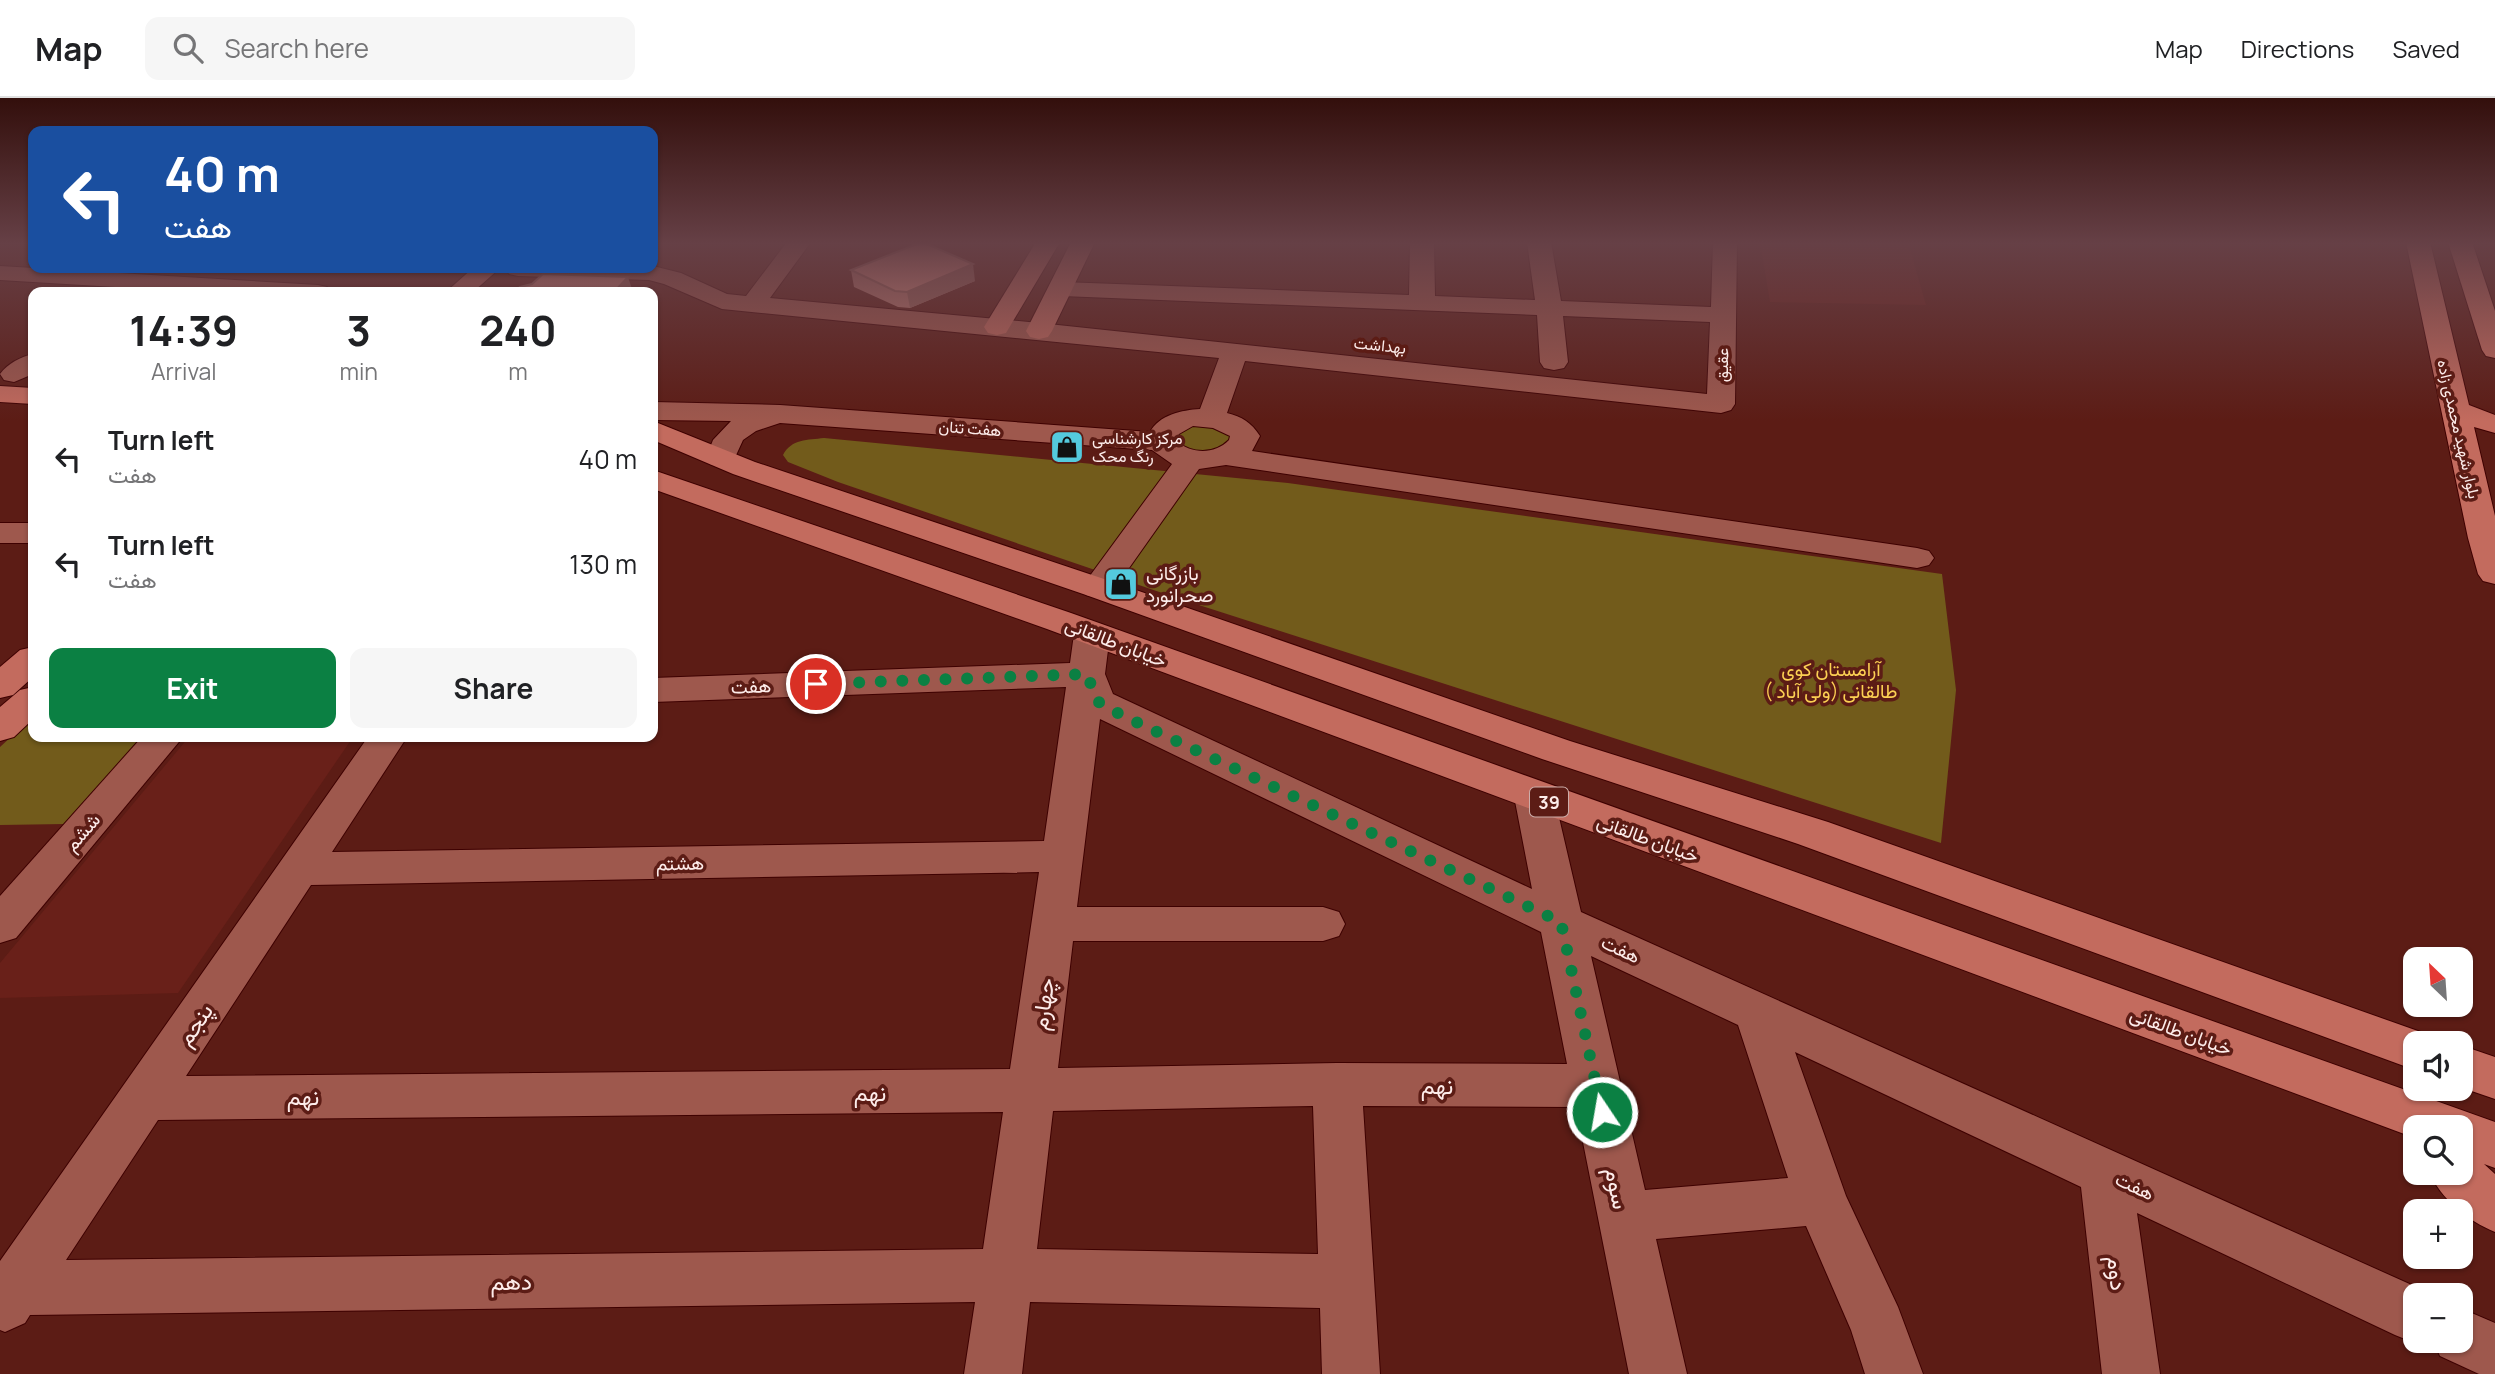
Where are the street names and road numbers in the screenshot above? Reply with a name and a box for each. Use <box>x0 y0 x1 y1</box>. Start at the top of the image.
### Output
street label: بهداشت <box>1353 331 1407 359</box>
street label: عقیق <box>1711 348 1733 382</box>
street label: بلوار شهید محمدی زاده <box>2432 357 2486 501</box>
street label: هفت تنان <box>938 415 1002 441</box>
street label: خیابان طالقانی <box>1061 611 1171 673</box>
street label: هفت <box>730 672 772 700</box>
road number: 39 <box>1530 788 1568 816</box>
street label: ششم <box>58 807 106 857</box>
street label: خیابان طالقانی <box>1593 808 1703 868</box>
street label: هشتم <box>656 850 704 876</box>
street label: هفت <box>1597 929 1645 969</box>
street label: چهارم <box>1022 976 1062 1032</box>
street label: پنجم <box>168 996 221 1052</box>
street label: خیابان طالقانی <box>2126 1001 2236 1061</box>
street label: نهم <box>1421 1069 1453 1101</box>
street label: نهم <box>854 1076 886 1108</box>
street label: نهم <box>287 1080 319 1112</box>
street label: سوم <box>1598 1164 1638 1212</box>
street label: هفت <box>2111 1166 2159 1206</box>
street label: دوم <box>2100 1254 2136 1292</box>
street label: دهم <box>490 1265 532 1297</box>

